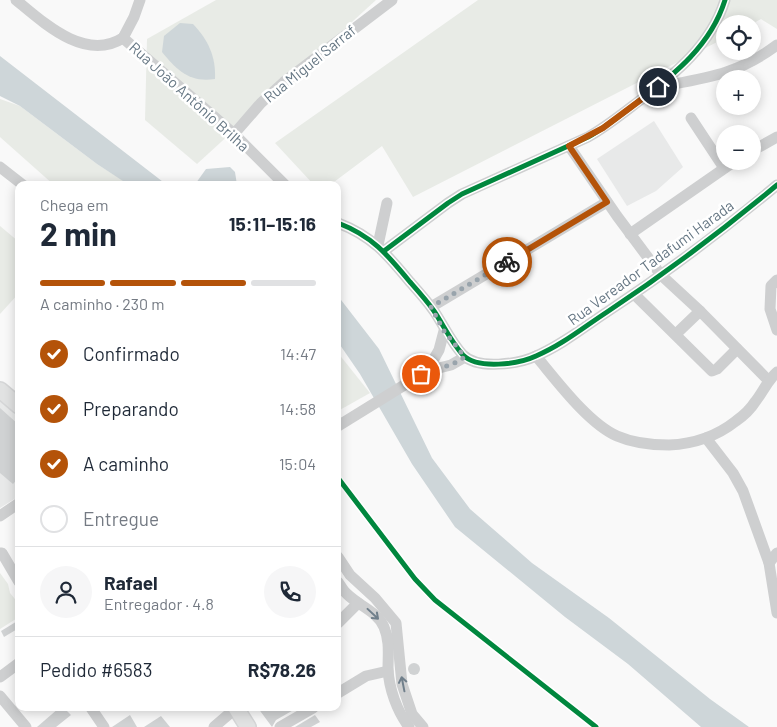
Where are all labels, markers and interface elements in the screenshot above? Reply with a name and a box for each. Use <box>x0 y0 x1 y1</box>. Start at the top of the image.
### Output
map controls <box>716 15 761 170</box>
button: locate <box>716 15 761 60</box>
street label: Rua Miguel Sarraf <box>260 21 359 106</box>
street label: Rua João Antônio Brilha <box>126 38 253 155</box>
pin <box>637 66 679 108</box>
button: + <box>716 70 761 115</box>
icon: home <box>644 73 672 101</box>
button: − <box>716 125 761 170</box>
text: Chega em <box>40 195 108 214</box>
street label: Rua Vereador Tadafumi Harada <box>564 196 737 328</box>
text: 15:11–15:16 <box>229 212 316 235</box>
text: 2 min <box>40 214 117 252</box>
courier <box>482 237 532 287</box>
icon: bike <box>493 248 521 276</box>
text: A caminho · 230 m <box>40 294 165 313</box>
icon: check <box>40 340 68 368</box>
text: Confirmado <box>83 342 180 365</box>
text: 14:47 <box>280 344 316 363</box>
pin <box>400 353 442 395</box>
icon: bag <box>407 360 435 388</box>
icon: check <box>40 395 68 423</box>
text: Preparando <box>83 397 179 420</box>
text: 14:58 <box>280 399 316 418</box>
icon: check <box>40 450 68 478</box>
text: A caminho <box>83 452 169 475</box>
text: 15:04 <box>279 454 316 473</box>
text: Entregue <box>83 507 159 530</box>
button: person <box>40 566 92 618</box>
button: phone <box>264 566 316 618</box>
text: Rafael <box>104 571 158 594</box>
text: Entregador · 4.8 <box>104 594 214 613</box>
one-way arrow <box>367 609 380 620</box>
text: Pedido #6583 <box>40 658 153 681</box>
text: R$78.26 <box>248 658 316 681</box>
one-way arrow <box>398 676 407 692</box>

